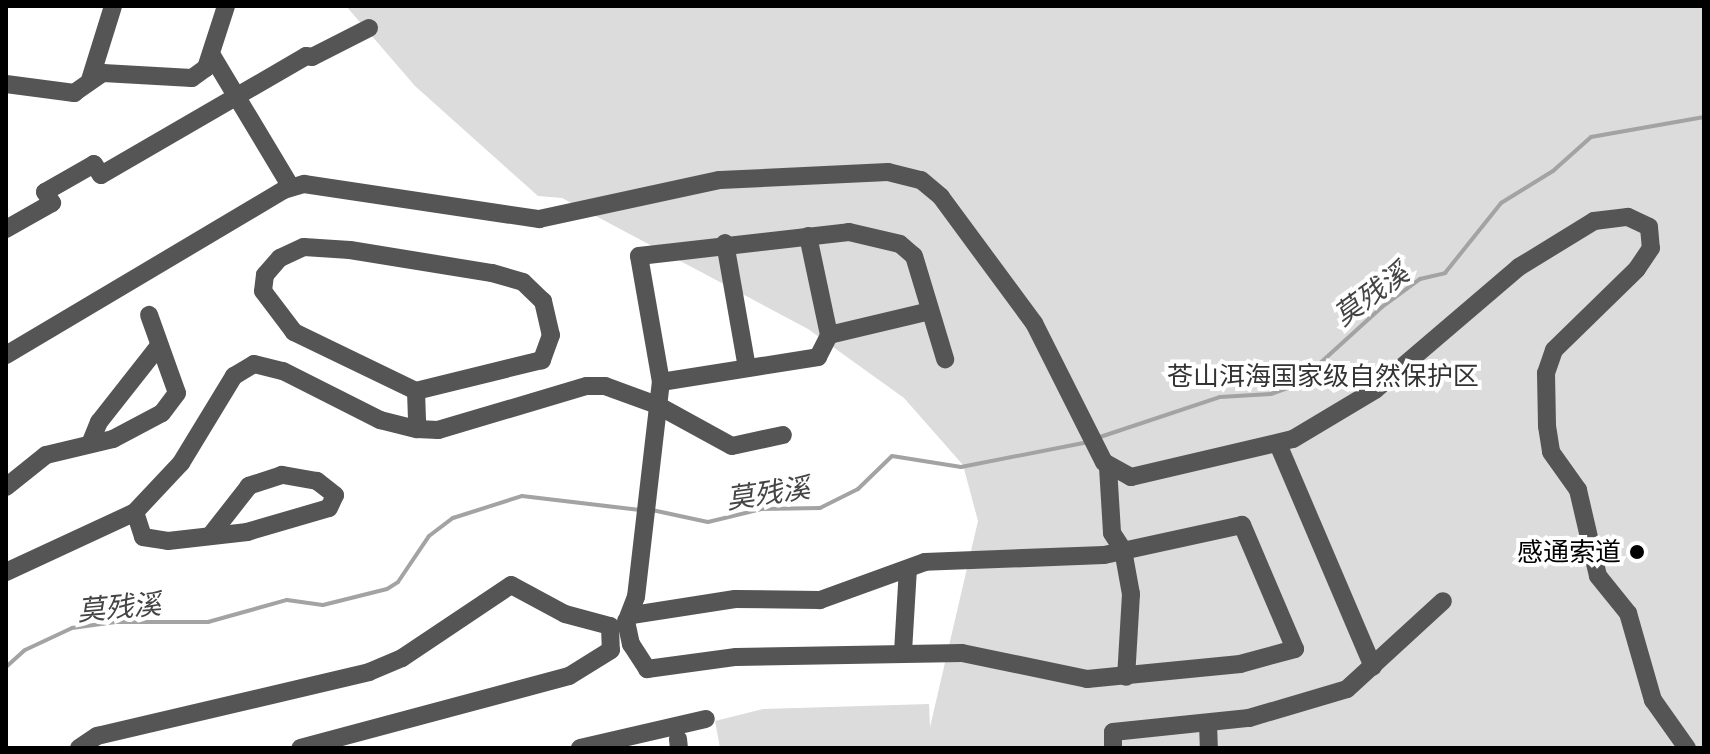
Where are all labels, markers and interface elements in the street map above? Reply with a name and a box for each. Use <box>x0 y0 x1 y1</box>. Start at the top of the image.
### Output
water label: 莫残溪 <box>1327 256 1415 332</box>
park label: 苍山洱海国家级自然保护区 <box>1167 360 1479 392</box>
water label: 莫残溪 <box>724 471 812 515</box>
place label: 感通索道 <box>1517 536 1621 568</box>
marker: 感通索道 <box>1628 543 1646 561</box>
water label: 莫残溪 <box>76 587 162 627</box>

